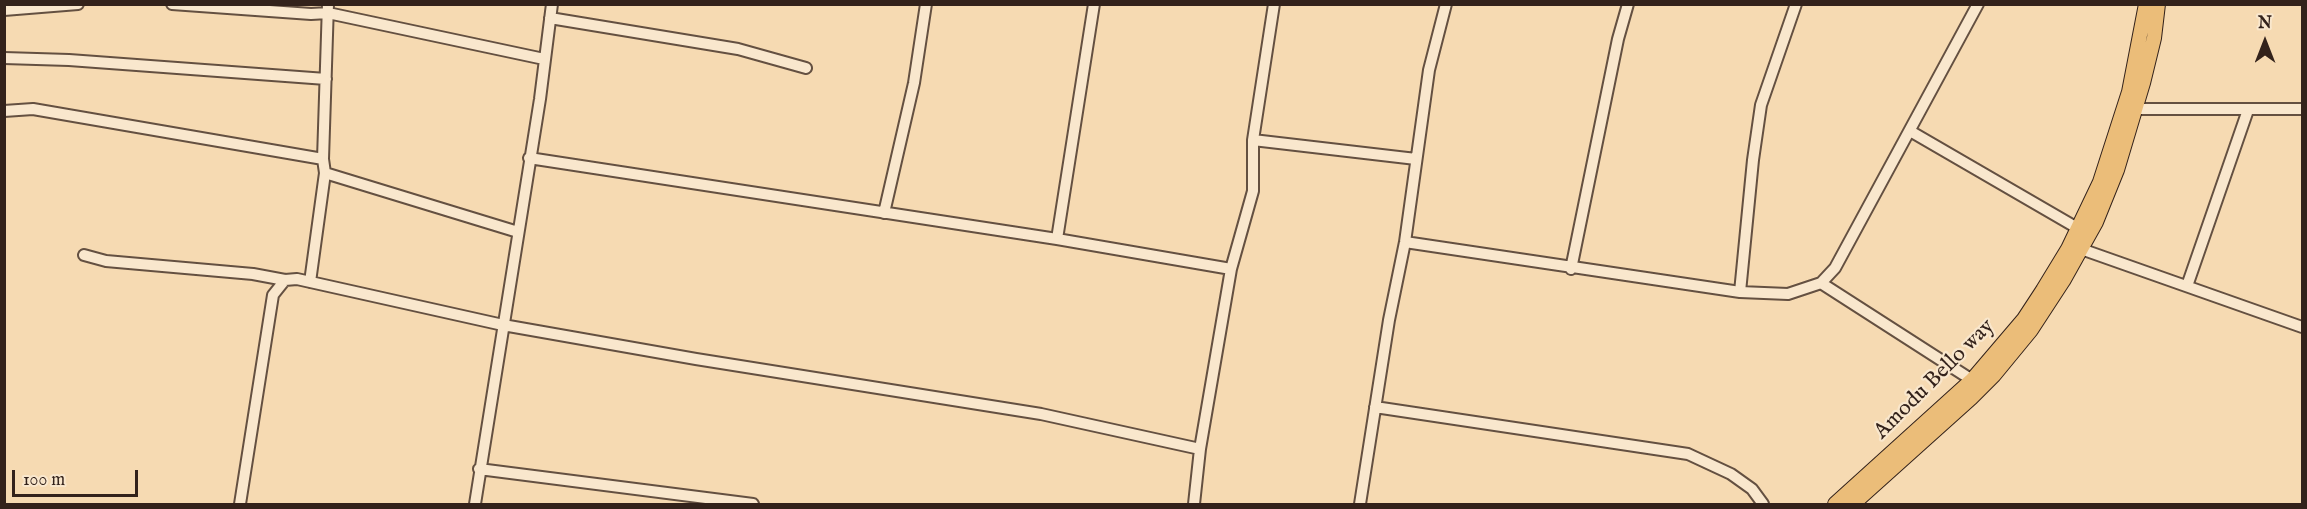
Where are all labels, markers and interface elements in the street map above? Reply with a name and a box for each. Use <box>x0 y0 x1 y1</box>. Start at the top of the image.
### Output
north arrow <box>2235 12 2295 72</box>
text: N <box>2258 14 2272 34</box>
street label: Amodu Bello way <box>1869 314 2001 446</box>
scale bar <box>15 458 141 496</box>
text: 100 m <box>23 469 65 492</box>

